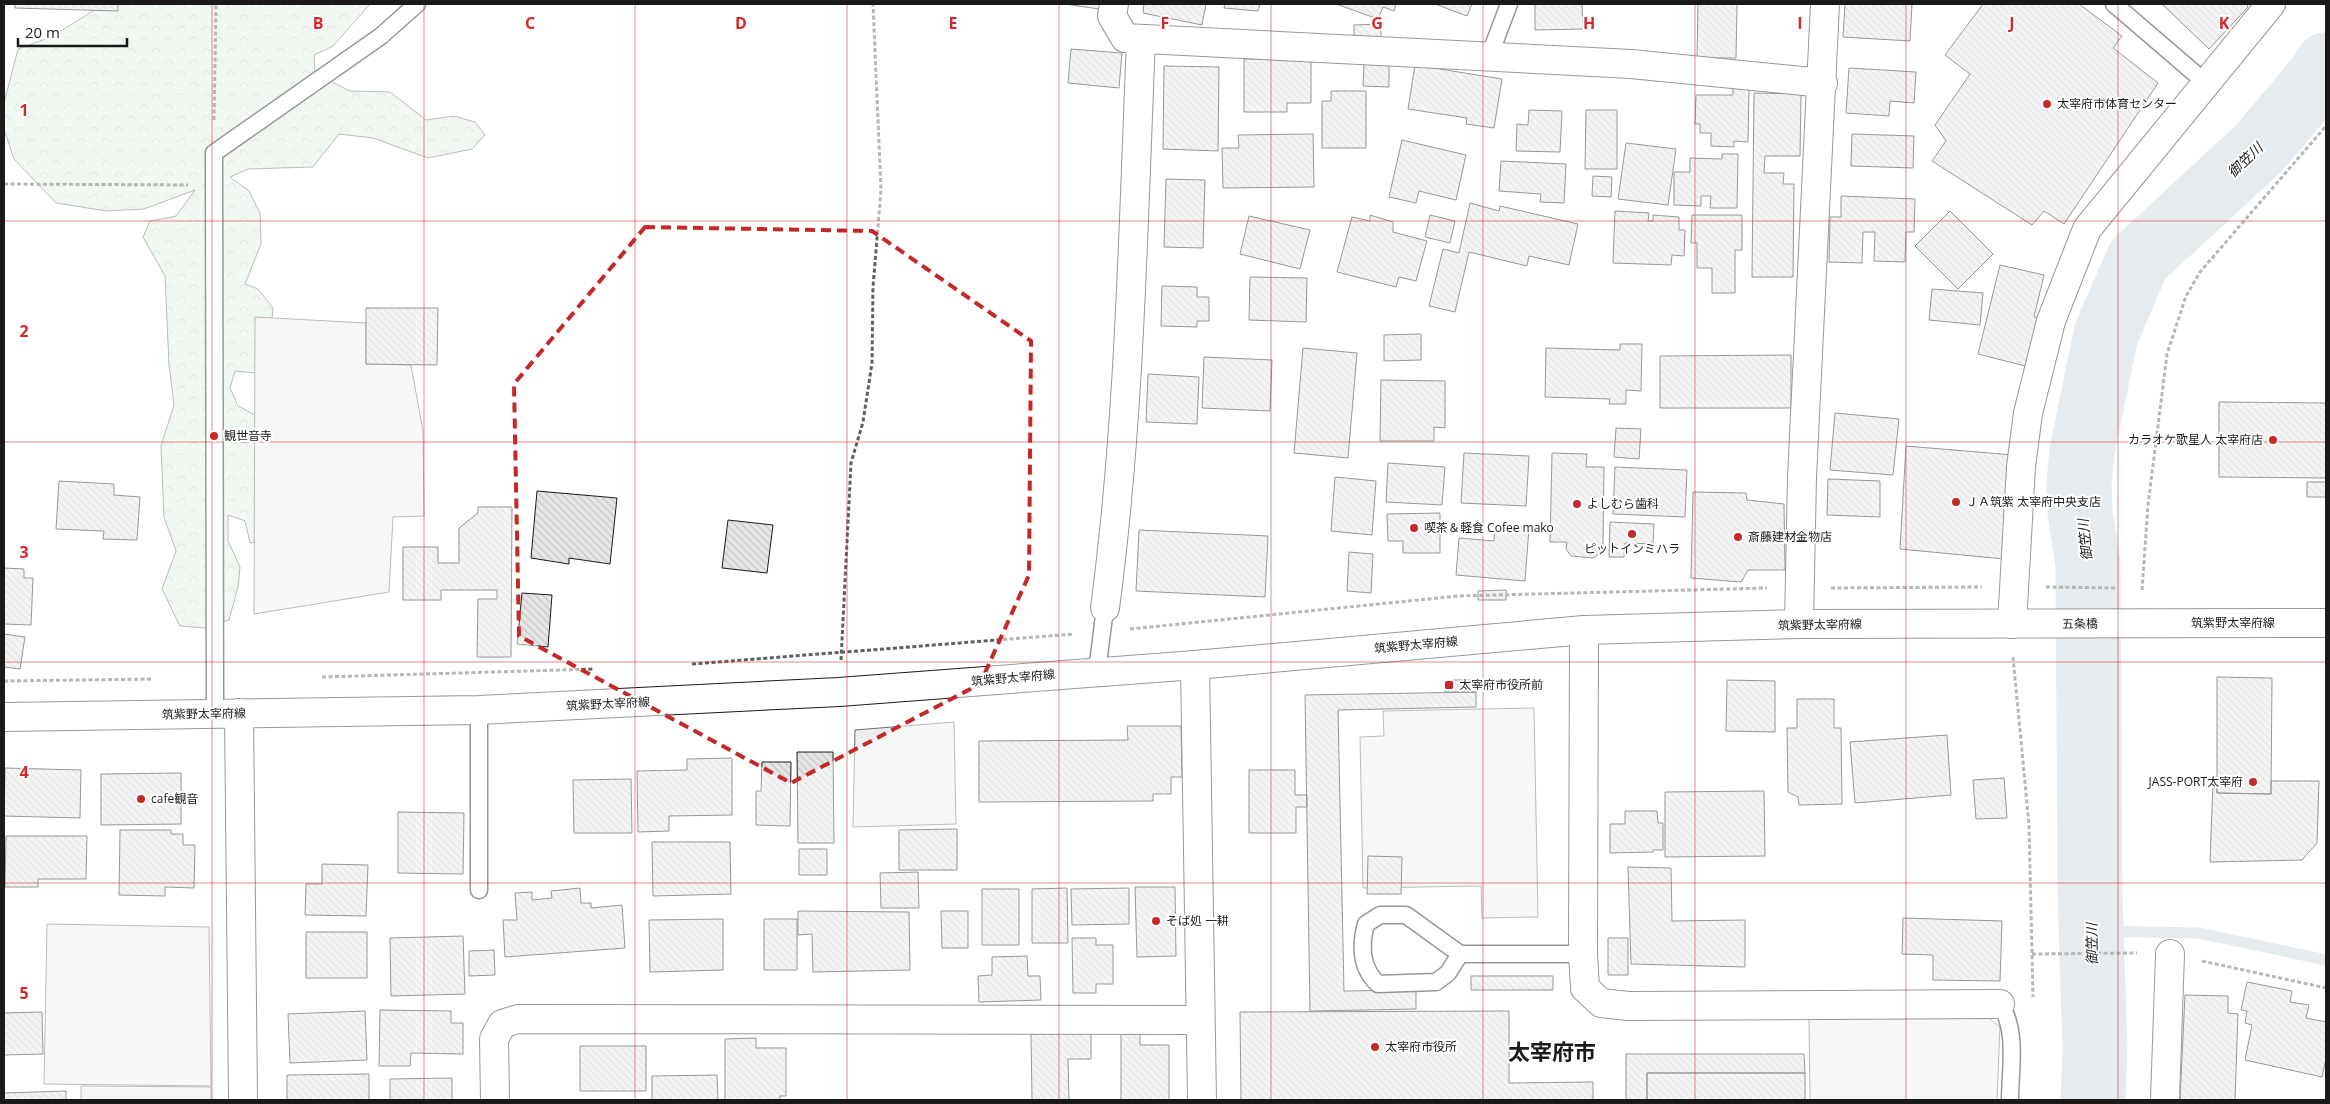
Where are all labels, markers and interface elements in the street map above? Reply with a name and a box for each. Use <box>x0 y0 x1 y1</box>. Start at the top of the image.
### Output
text: B <box>313 12 323 34</box>
text: C <box>525 12 535 34</box>
text: D <box>735 12 747 34</box>
text: E <box>949 12 958 34</box>
text: F <box>1161 12 1169 34</box>
text: G <box>1371 12 1383 34</box>
text: H <box>1583 12 1595 34</box>
text: I <box>1797 12 1803 34</box>
text: J <box>2007 12 2015 34</box>
text: K <box>2219 12 2230 34</box>
scale bar <box>18 15 126 47</box>
text: 20 m <box>25 22 60 42</box>
place label: 太宰府市体育センター <box>2057 95 2177 112</box>
marker: 太宰府市体育センター <box>2041 98 2053 110</box>
text: 1 <box>19 99 29 121</box>
water label: 御笠川 <box>2223 137 2268 181</box>
text: 2 <box>19 320 29 342</box>
place label: 観世音寺 <box>224 427 272 444</box>
marker: 観世音寺 <box>208 430 220 442</box>
place label: カラオケ歌星人 太宰府店 <box>2128 431 2263 448</box>
marker: カラオケ歌星人 太宰府店 <box>2267 434 2279 446</box>
place label: ＪＡ筑紫 太宰府中央支店 <box>1966 493 2101 510</box>
place label: よしむら歯科 <box>1587 495 1659 512</box>
marker: ＪＡ筑紫 太宰府中央支店 <box>1950 496 1962 508</box>
marker: よしむら歯科 <box>1571 498 1583 510</box>
water label: 御笠川 <box>2073 516 2096 562</box>
place label: 喫茶＆軽食 Cofee mako <box>1424 519 1554 536</box>
marker: 喫茶＆軽食 Cofee mako <box>1408 522 1420 534</box>
marker: ピットインミハラ <box>1626 528 1638 540</box>
place label: 斎藤建材金物店 <box>1748 528 1832 545</box>
marker: 斎藤建材金物店 <box>1732 531 1744 543</box>
place label: ピットインミハラ <box>1584 540 1680 557</box>
text: 3 <box>19 541 29 563</box>
street label: 筑紫野太宰府線 <box>2191 614 2275 631</box>
street label: 筑紫野太宰府線 <box>1778 615 1862 634</box>
street label: 五条橋 <box>2062 615 2098 632</box>
street label: 筑紫野太宰府線 <box>1373 632 1459 657</box>
street label: 筑紫野太宰府線 <box>970 665 1056 690</box>
place label: 太宰府市役所前 <box>1459 676 1543 693</box>
marker: 太宰府市役所前 <box>1443 679 1455 691</box>
street label: 筑紫野太宰府線 <box>566 693 650 714</box>
street label: 筑紫野太宰府線 <box>162 704 246 723</box>
text: 4 <box>19 761 29 783</box>
place label: JASS-PORT太宰府 <box>2148 773 2243 790</box>
marker: JASS-PORT太宰府 <box>2247 776 2259 788</box>
place label: cafe観音 <box>151 790 198 807</box>
marker: cafe観音 <box>135 793 147 805</box>
place label: そば処 一耕 <box>1166 912 1229 929</box>
marker: そば処 一耕 <box>1150 915 1162 927</box>
water label: 御笠川 <box>2082 921 2101 965</box>
text: 5 <box>19 982 29 1004</box>
district label: 太宰府市 <box>1508 1036 1596 1066</box>
place label: 太宰府市役所 <box>1385 1038 1457 1055</box>
marker: 太宰府市役所 <box>1369 1041 1381 1053</box>

